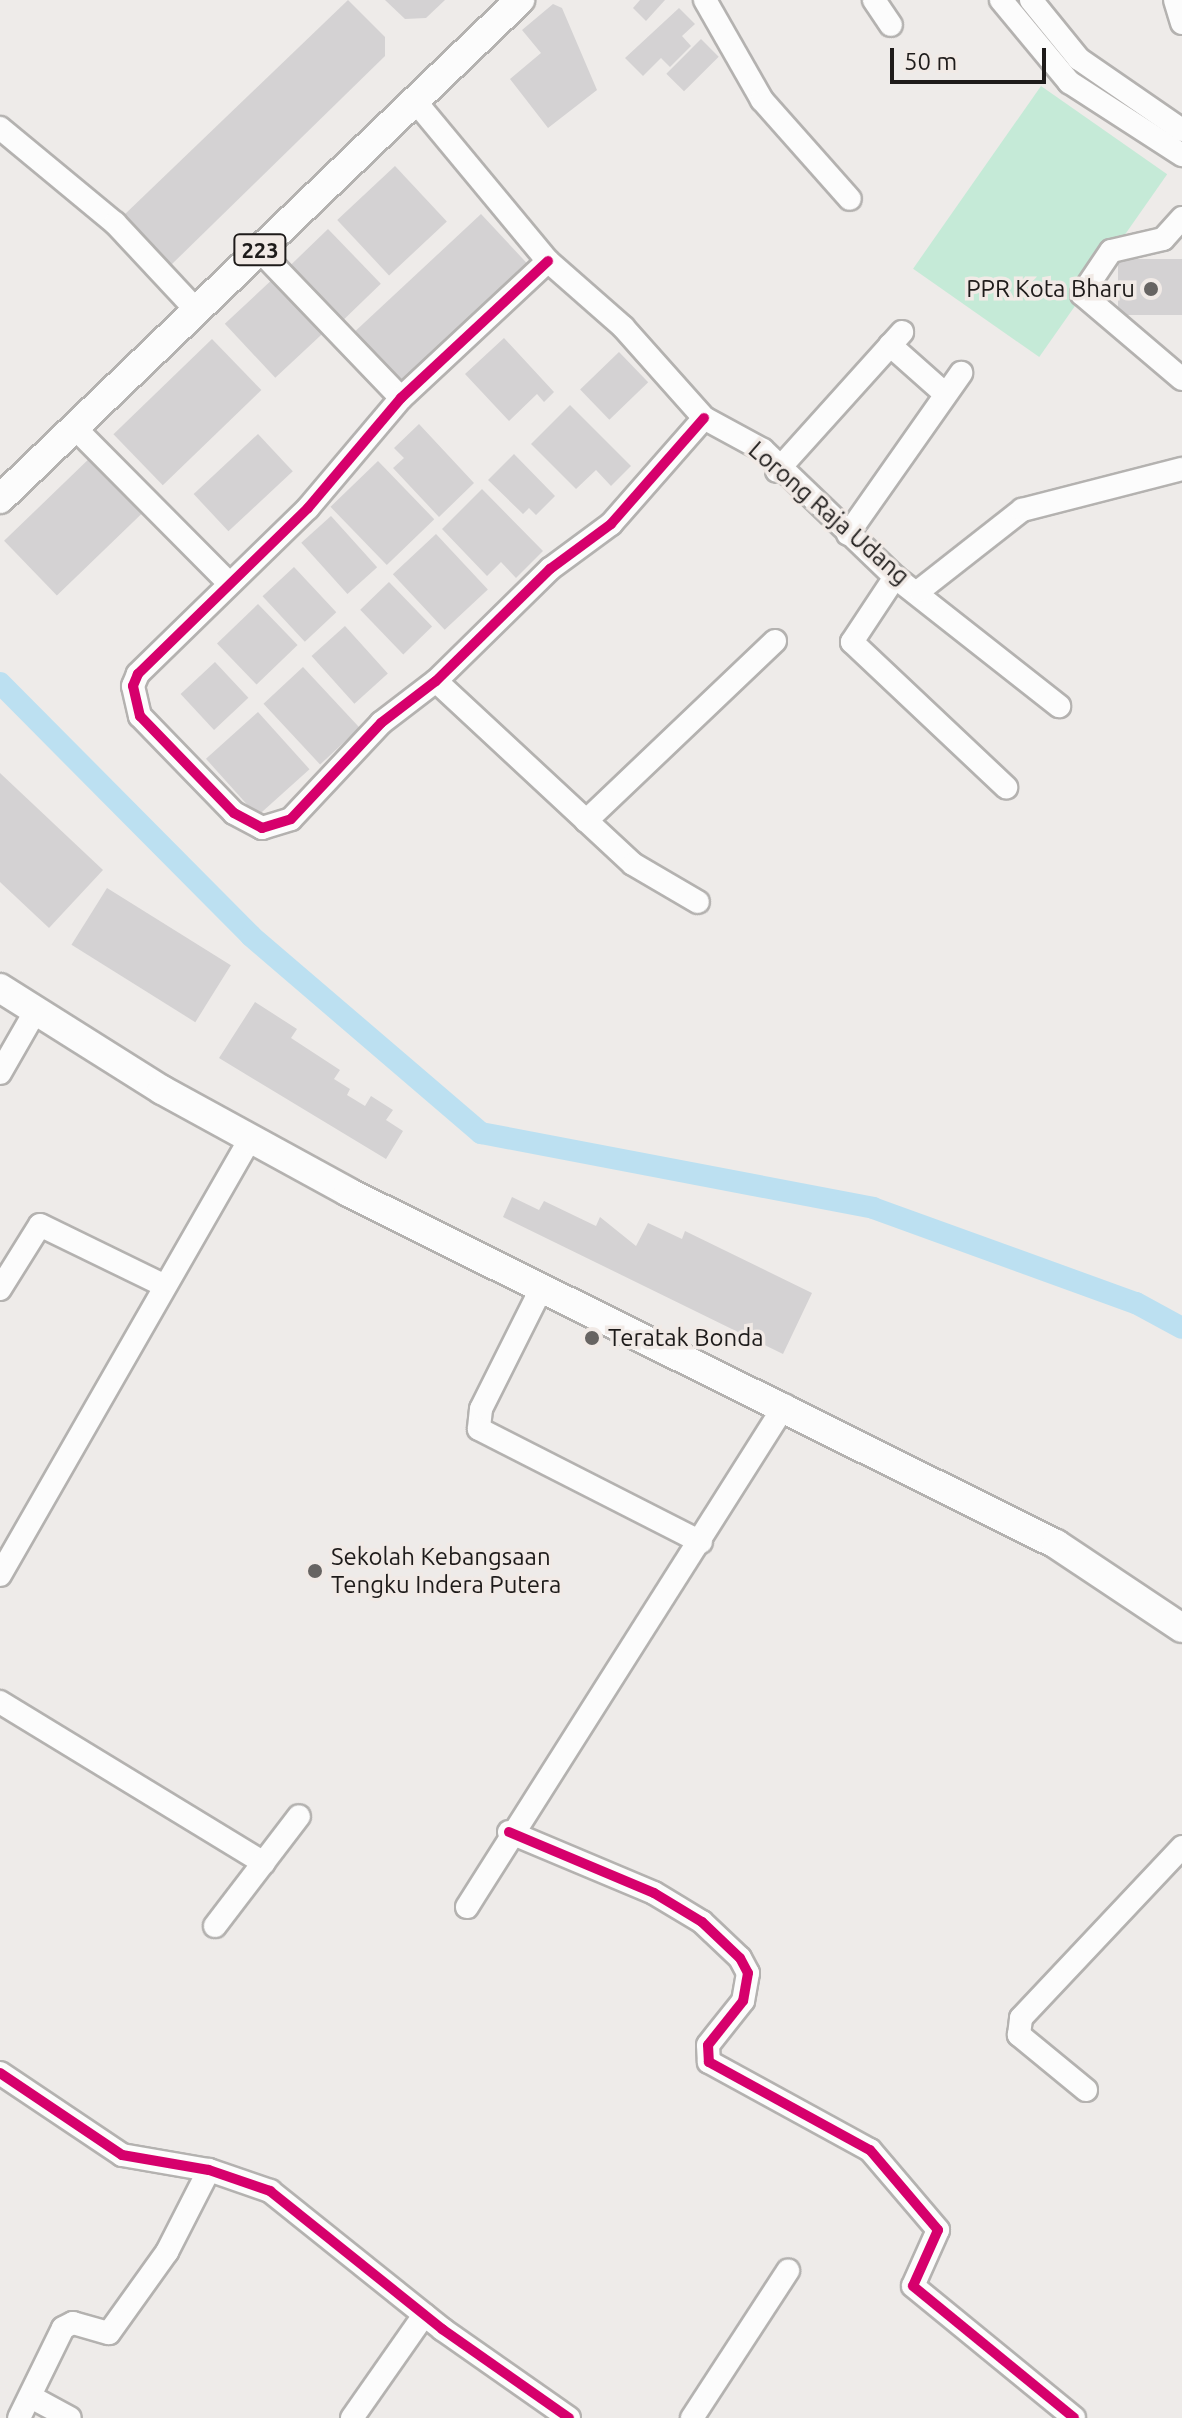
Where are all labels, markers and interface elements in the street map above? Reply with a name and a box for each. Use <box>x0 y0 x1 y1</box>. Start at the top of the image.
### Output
scale bar <box>894 32 1050 82</box>
text: 50 m <box>904 48 957 75</box>
road number: 223 <box>232 232 288 268</box>
place label: PPR Kota Bharu <box>966 275 1135 303</box>
marker: PPR Kota Bharu <box>1142 280 1160 298</box>
street label: Lorong Raja Udang <box>743 435 915 591</box>
place label: Teratak Bonda <box>608 1324 764 1352</box>
marker: Teratak Bonda <box>583 1329 601 1347</box>
place label: Sekolah Kebangsaan Tengku Indera Putera <box>331 1543 561 1599</box>
marker: Sekolah Kebangsaan Tengku Indera Putera <box>306 1562 324 1580</box>

